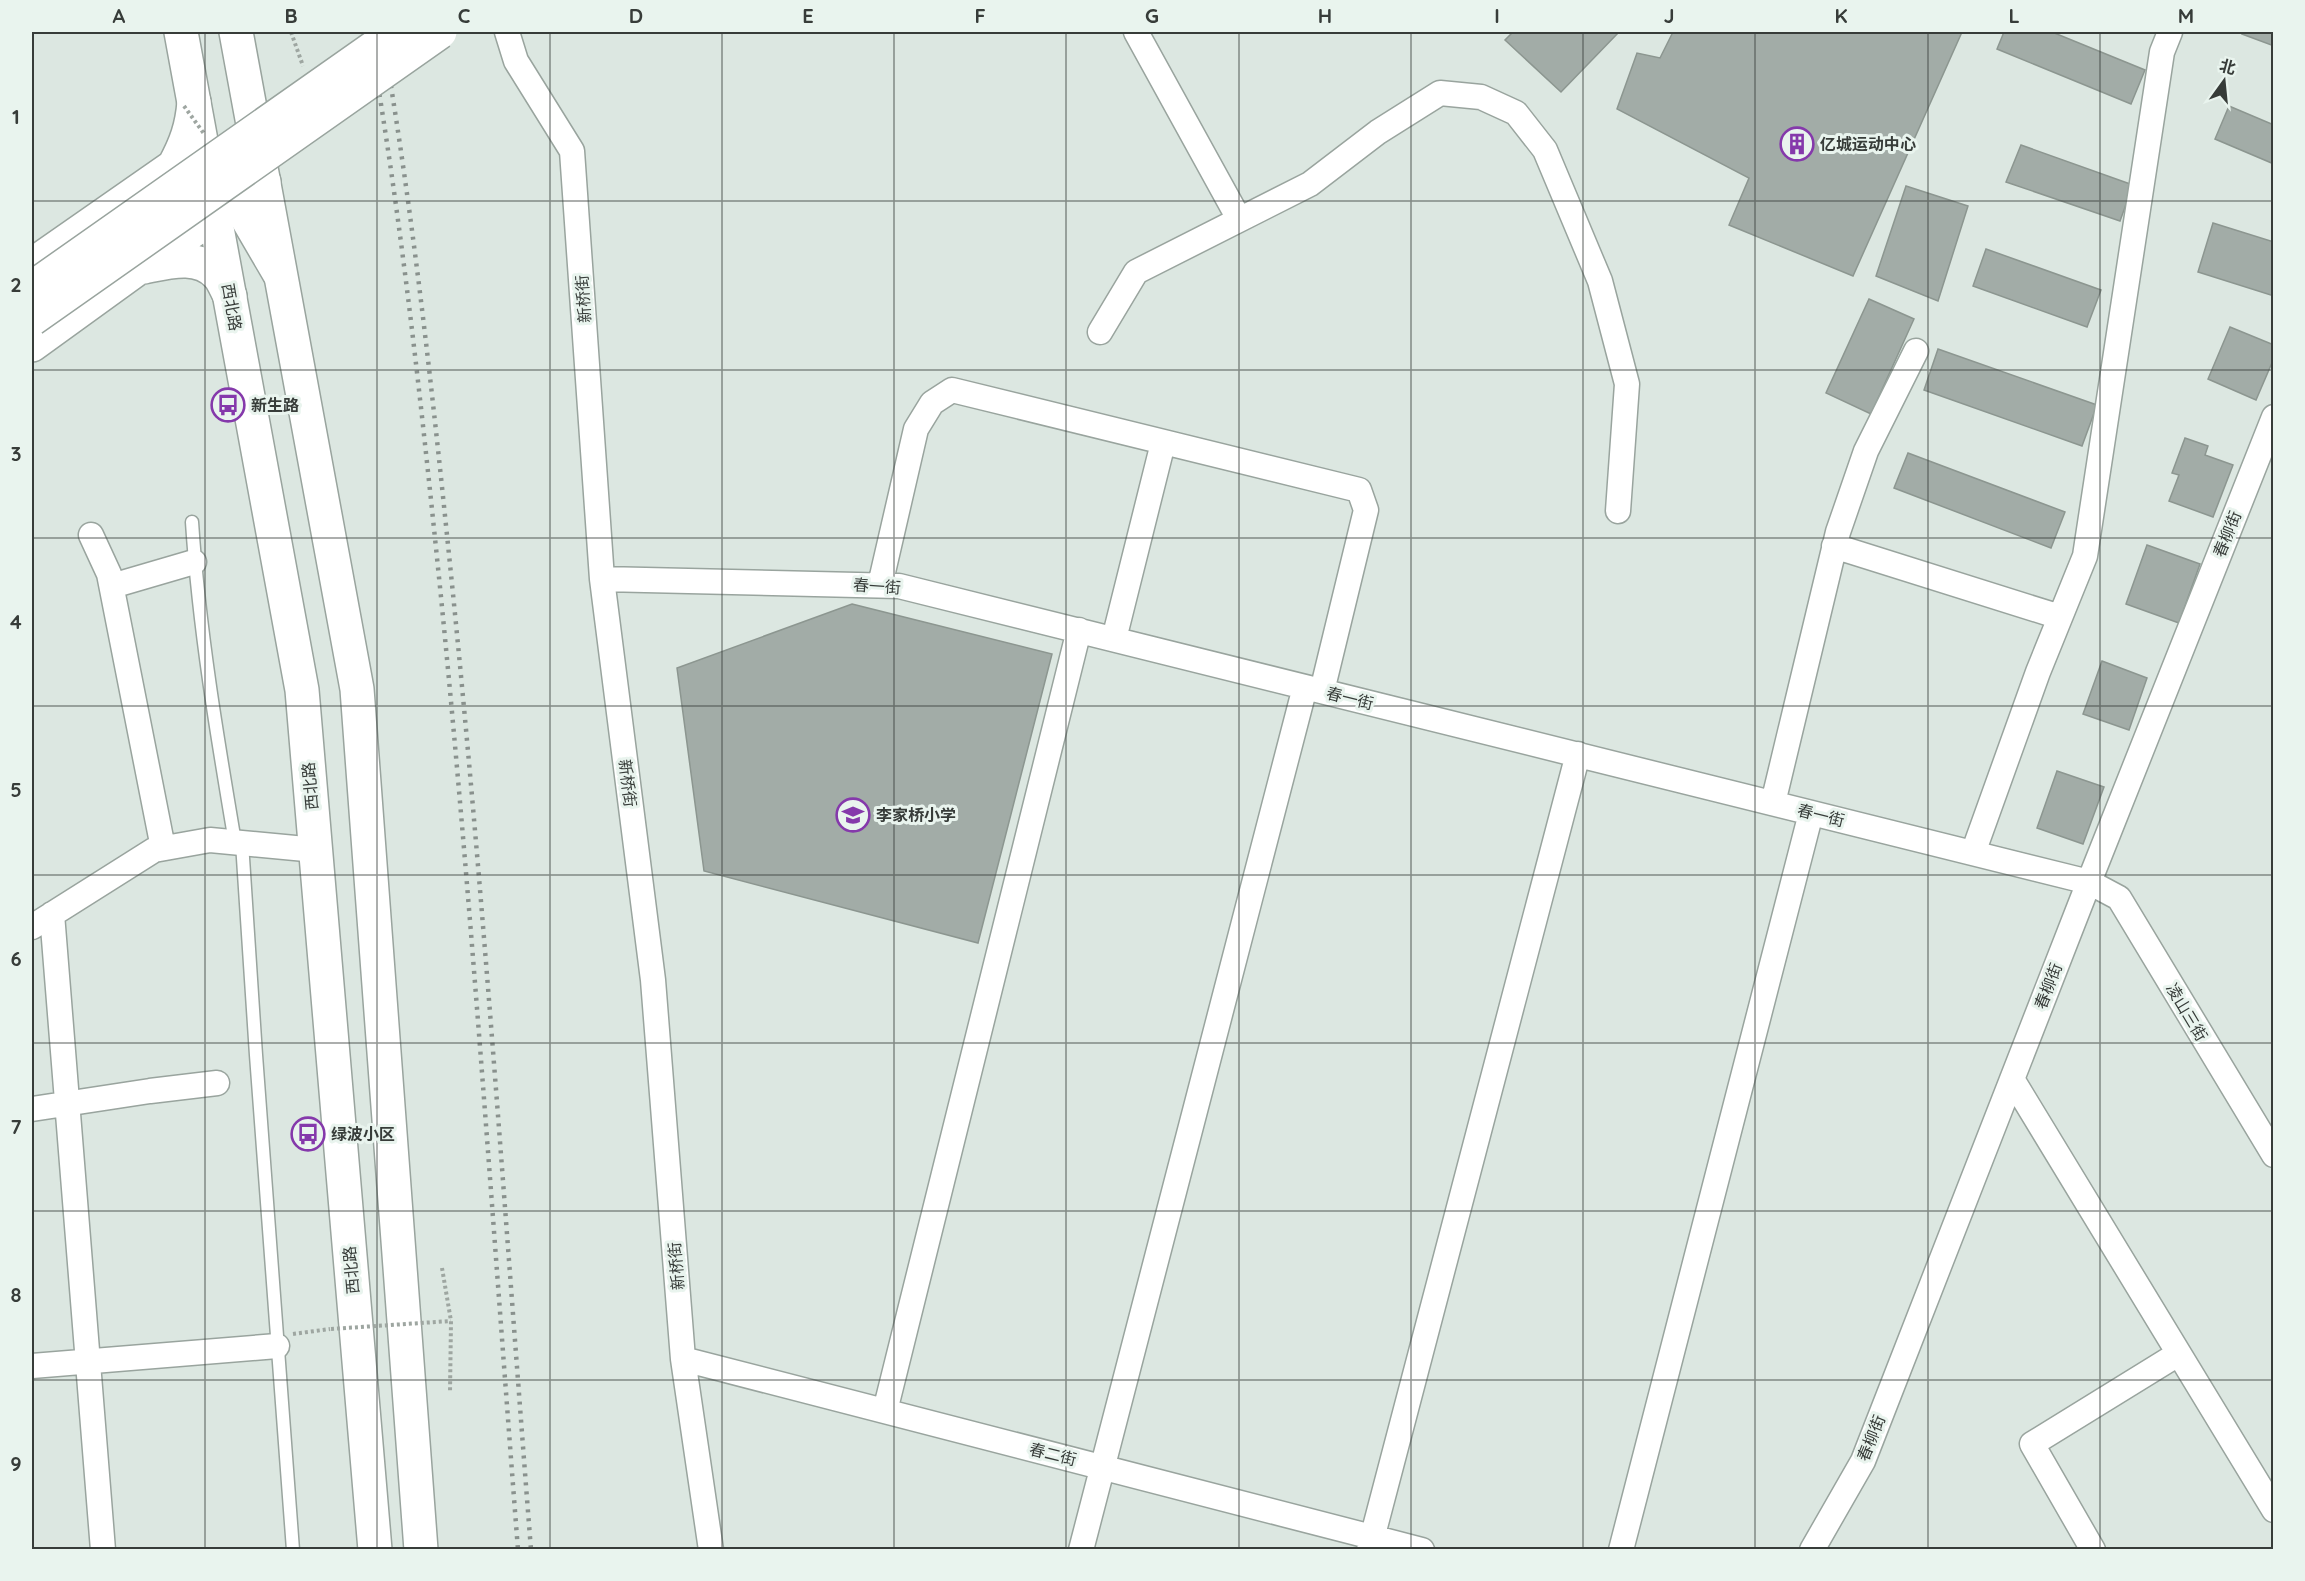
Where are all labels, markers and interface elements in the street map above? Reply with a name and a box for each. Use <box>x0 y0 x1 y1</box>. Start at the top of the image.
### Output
text: A <box>113 3 126 28</box>
text: B <box>284 3 298 28</box>
text: C <box>458 3 471 28</box>
text: D <box>629 3 643 28</box>
text: E <box>802 3 814 28</box>
text: F <box>974 3 986 28</box>
text: G <box>1145 3 1159 28</box>
text: H <box>1318 3 1332 28</box>
text: I <box>1494 3 1500 28</box>
text: J <box>1663 3 1675 28</box>
text: K <box>1834 3 1848 28</box>
text: L <box>2008 3 2020 28</box>
text: M <box>2178 3 2194 28</box>
north arrow <box>2194 51 2254 111</box>
text: 北 <box>2218 55 2238 78</box>
text: 1 <box>12 104 20 129</box>
building icon: 亿城运动中心 <box>1779 126 1815 162</box>
place label: 亿城运动中心 <box>1820 134 1916 154</box>
text: 2 <box>10 272 22 297</box>
street label: 新桥街 <box>571 274 595 324</box>
street label: 西北路 <box>218 282 246 332</box>
bus stop icon: 新生路 <box>210 387 246 423</box>
place label: 新生路 <box>251 395 299 415</box>
text: 3 <box>11 441 21 466</box>
street label: 春柳街 <box>2209 508 2245 560</box>
street label: 春一街 <box>852 574 902 598</box>
text: 4 <box>10 609 22 634</box>
street label: 春一街 <box>1324 682 1376 714</box>
street label: 新桥街 <box>615 758 641 808</box>
street label: 西北路 <box>298 761 322 811</box>
text: 5 <box>10 777 22 802</box>
school or university icon: 李家桥小学 <box>835 797 871 833</box>
street label: 春一街 <box>1795 799 1847 831</box>
place label: 李家桥小学 <box>876 805 956 825</box>
text: 6 <box>10 946 22 971</box>
street label: 春柳街 <box>2030 960 2066 1012</box>
street label: 凌山三街 <box>2162 979 2212 1045</box>
text: 7 <box>11 1114 22 1139</box>
bus stop icon: 绿波小区 <box>290 1116 326 1152</box>
place label: 绿波小区 <box>331 1124 395 1144</box>
street label: 新桥街 <box>664 1241 688 1291</box>
street label: 西北路 <box>339 1245 363 1295</box>
text: 8 <box>11 1282 22 1307</box>
street label: 春柳街 <box>1853 1412 1889 1464</box>
street label: 春二街 <box>1027 1438 1079 1470</box>
text: 9 <box>10 1451 22 1476</box>

